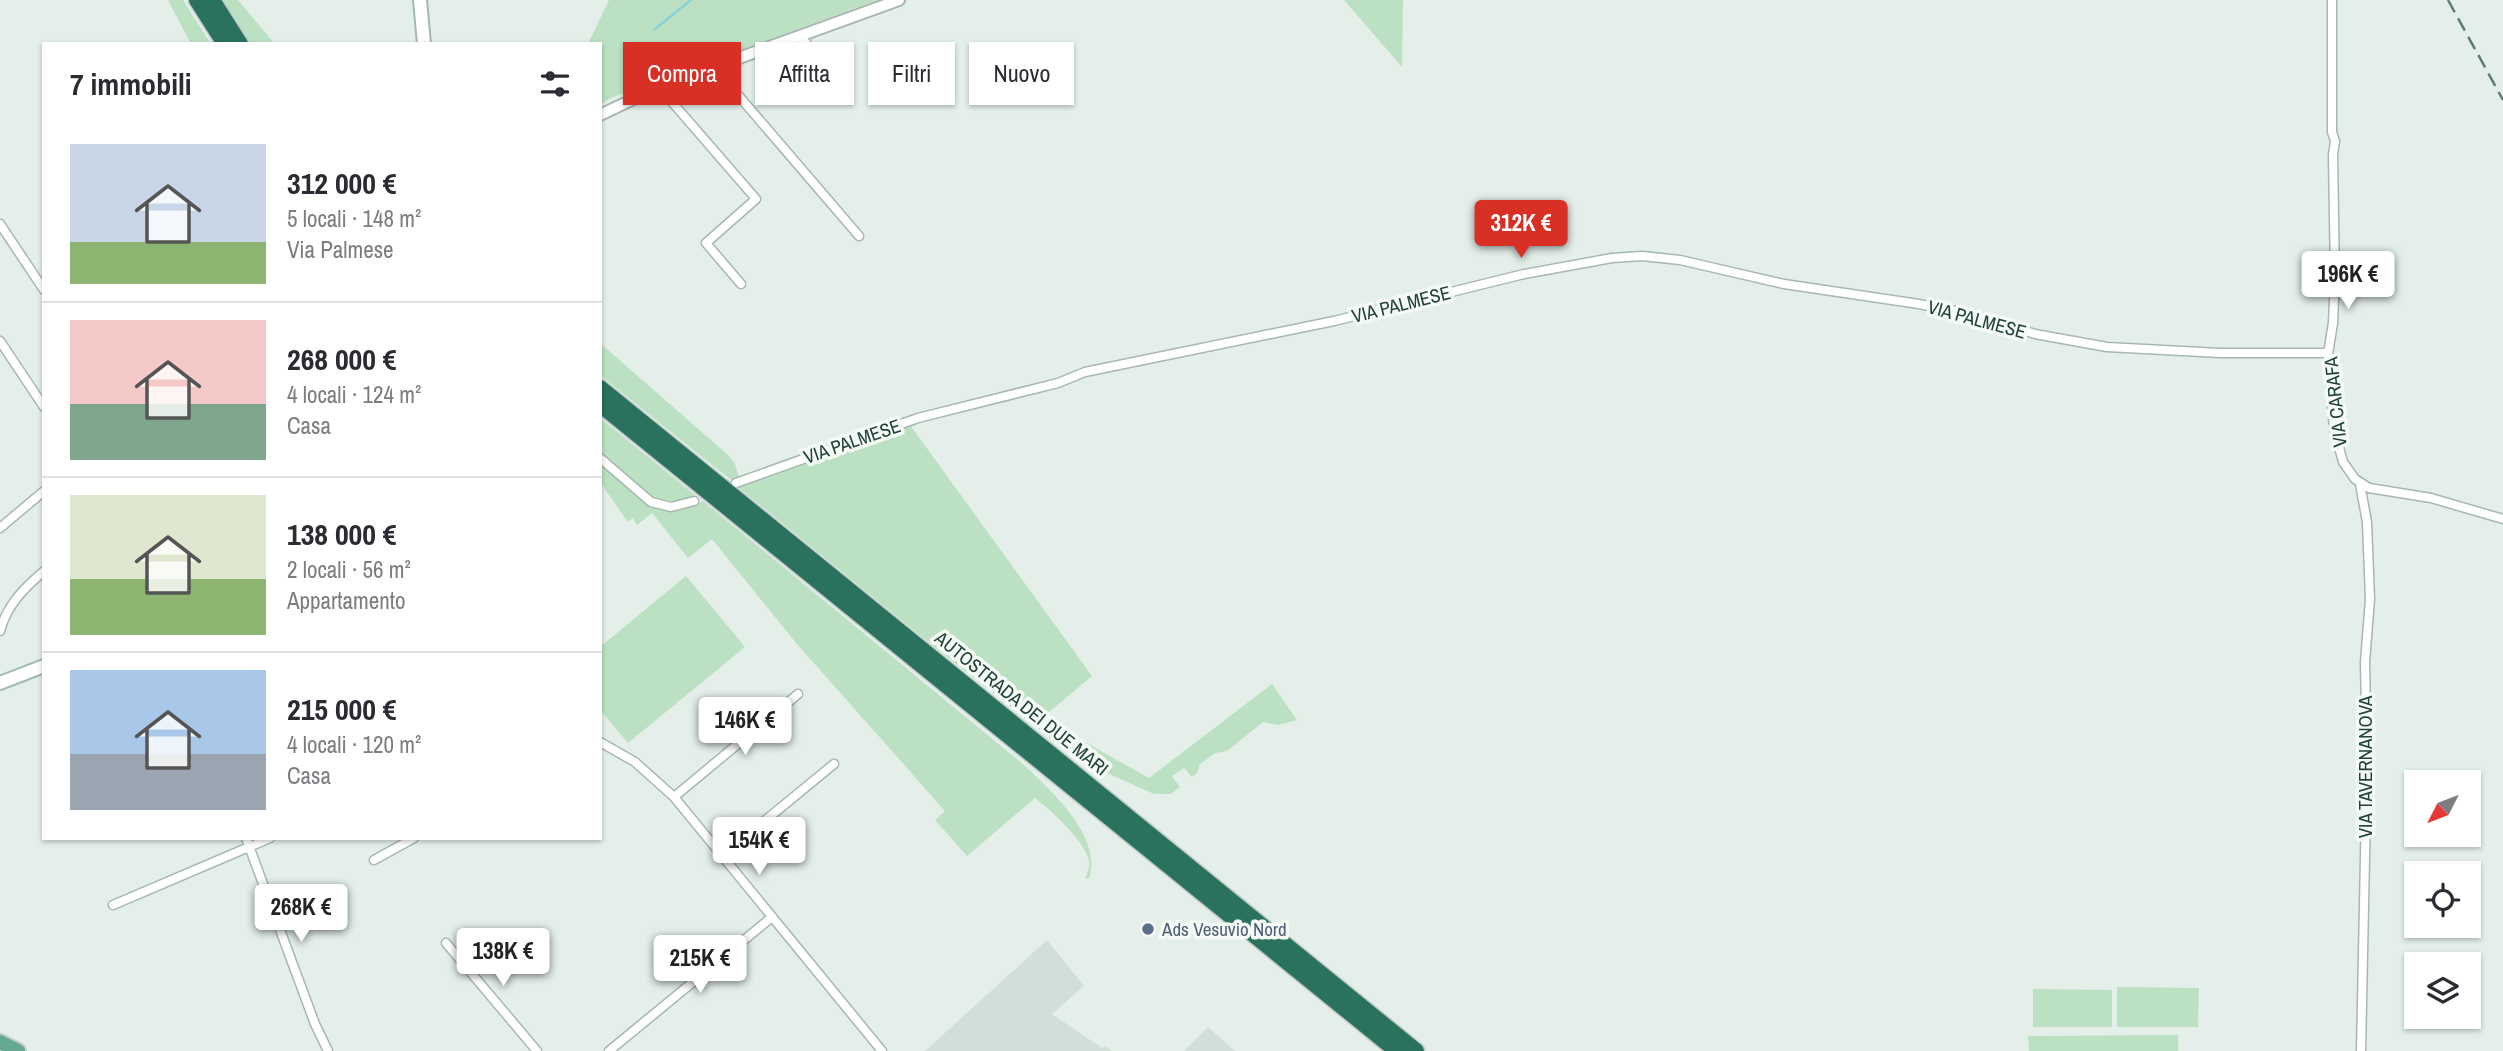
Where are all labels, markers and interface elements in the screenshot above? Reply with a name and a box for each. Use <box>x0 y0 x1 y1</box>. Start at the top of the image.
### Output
chip: Compra <box>623 42 741 105</box>
chip: Affitta <box>755 42 854 105</box>
chip: Filtri <box>868 42 955 105</box>
chip: Nuovo <box>969 42 1074 105</box>
text: 7 immobili <box>70 64 192 104</box>
icon: filters <box>536 65 574 103</box>
text: 312 000 € <box>287 163 396 203</box>
icon: home <box>126 172 210 256</box>
pin: 312K € <box>1464 201 1578 260</box>
text: 5 locali · 148 m² <box>287 203 421 234</box>
text: 312K € <box>1491 207 1551 238</box>
text: Via Palmese <box>287 234 394 265</box>
pin: 196K € <box>2291 252 2405 311</box>
text: 196K € <box>2318 258 2378 289</box>
street label: VIA PALMESE <box>1349 279 1453 329</box>
street label: VIA PALMESE <box>1925 293 2029 345</box>
text: 268 000 € <box>287 339 396 379</box>
icon: home <box>126 348 210 432</box>
street label: VIA CARAFA <box>2317 355 2353 449</box>
text: 4 locali · 124 m² <box>287 379 421 410</box>
text: Casa <box>287 410 331 441</box>
street label: VIA PALMESE <box>800 412 904 470</box>
text: 138 000 € <box>287 514 396 554</box>
icon: home <box>126 523 210 607</box>
text: 2 locali · 56 m² <box>287 554 411 585</box>
text: Appartamento <box>287 585 405 616</box>
street label: AUTOSTRADA DEI DUE MARI <box>929 624 1114 781</box>
text: 215 000 € <box>287 689 396 729</box>
street label: VIA TAVERNANOVA <box>2352 695 2378 838</box>
icon: home <box>126 698 210 782</box>
pin: 146K € <box>688 698 802 757</box>
text: 146K € <box>715 704 775 735</box>
text: 4 locali · 120 m² <box>287 729 421 760</box>
text: Casa <box>287 760 331 791</box>
north arrow <box>2404 770 2482 847</box>
map controls <box>2404 770 2481 1029</box>
pin: 154K € <box>702 818 816 877</box>
text: 154K € <box>729 824 789 855</box>
button: locate <box>2404 861 2481 938</box>
pin: 268K € <box>244 884 358 944</box>
text: 268K € <box>271 891 331 922</box>
place label: Ads Vesuvio Nord <box>1161 916 1287 942</box>
marker: Ads Vesuvio Nord <box>1140 921 1156 937</box>
pin: 138K € <box>446 928 560 988</box>
text: 138K € <box>473 935 533 966</box>
pin: 215K € <box>643 936 757 995</box>
text: 215K € <box>670 942 730 973</box>
button: layers <box>2404 952 2481 1029</box>

